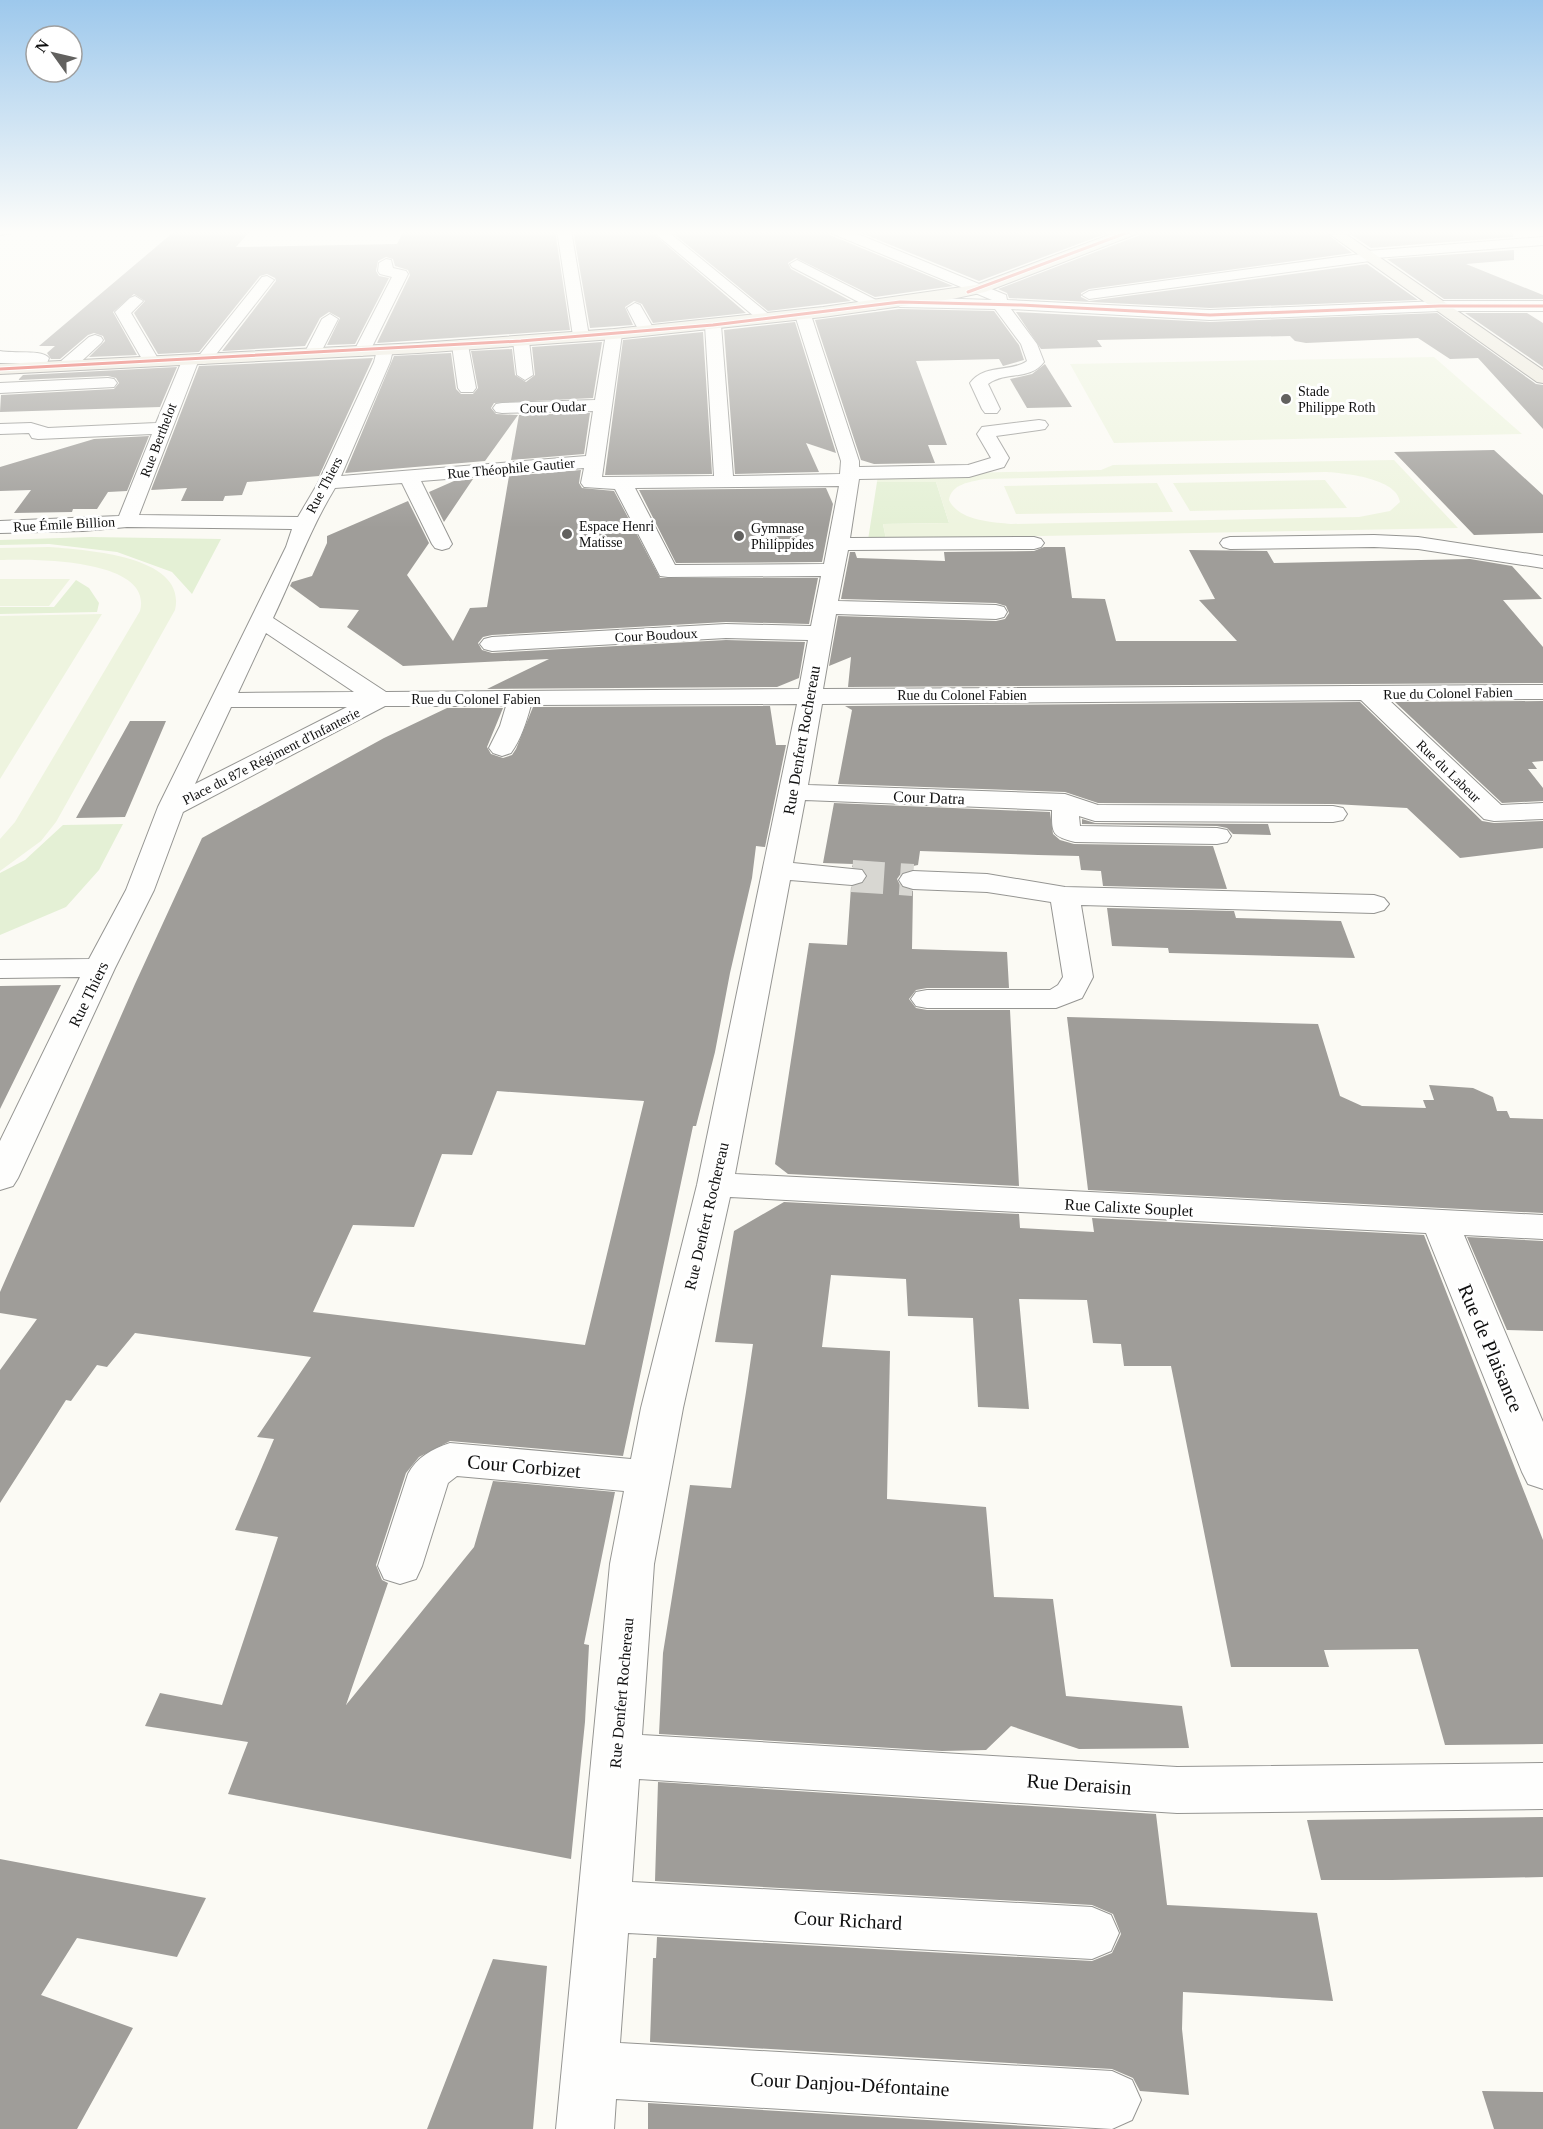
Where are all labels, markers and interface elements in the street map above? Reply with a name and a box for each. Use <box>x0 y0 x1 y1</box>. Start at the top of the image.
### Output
north arrow <box>24 24 84 84</box>
text: N <box>32 36 53 55</box>
place label: Stade Philippe Roth <box>1298 384 1375 415</box>
marker: Stade Philippe Roth <box>1279 392 1293 406</box>
street label: Cour Oudar <box>520 399 587 416</box>
street label: Rue Berthelot <box>137 401 180 479</box>
street label: Rue Thiers <box>303 455 346 516</box>
street label: Rue Théophile Gautier <box>447 455 576 482</box>
street label: Rue Émile Billion <box>13 513 115 535</box>
place label: Espace Henri Matisse <box>579 519 654 550</box>
place label: Gymnase Philippides <box>751 521 814 552</box>
marker: Espace Henri Matisse <box>560 527 574 541</box>
marker: Gymnase Philippides <box>732 529 746 543</box>
street label: Cour Boudoux <box>614 626 698 645</box>
street label: Rue Denfert Rochereau <box>780 664 823 816</box>
street label: Rue du Colonel Fabien <box>1383 685 1513 702</box>
street label: Rue du Colonel Fabien <box>897 688 1027 703</box>
street label: Rue du Colonel Fabien <box>411 692 541 707</box>
street label: Place du 87e Régiment d'Infanterie <box>180 705 362 808</box>
street label: Rue du Labeur <box>1414 737 1484 806</box>
street label: Cour Datra <box>893 788 965 807</box>
street label: Rue Thiers <box>65 959 112 1030</box>
street label: Rue Denfert Rochereau <box>681 1141 732 1292</box>
street label: Rue Calixte Souplet <box>1064 1196 1194 1220</box>
street label: Rue de Plaisance <box>1454 1281 1528 1415</box>
street label: Cour Corbizet <box>466 1450 582 1482</box>
street label: Rue Denfert Rochereau <box>606 1617 637 1769</box>
street label: Rue Deraisin <box>1026 1769 1132 1799</box>
street label: Cour Richard <box>793 1906 903 1934</box>
street label: Cour Danjou-Défontaine <box>750 2068 950 2101</box>

